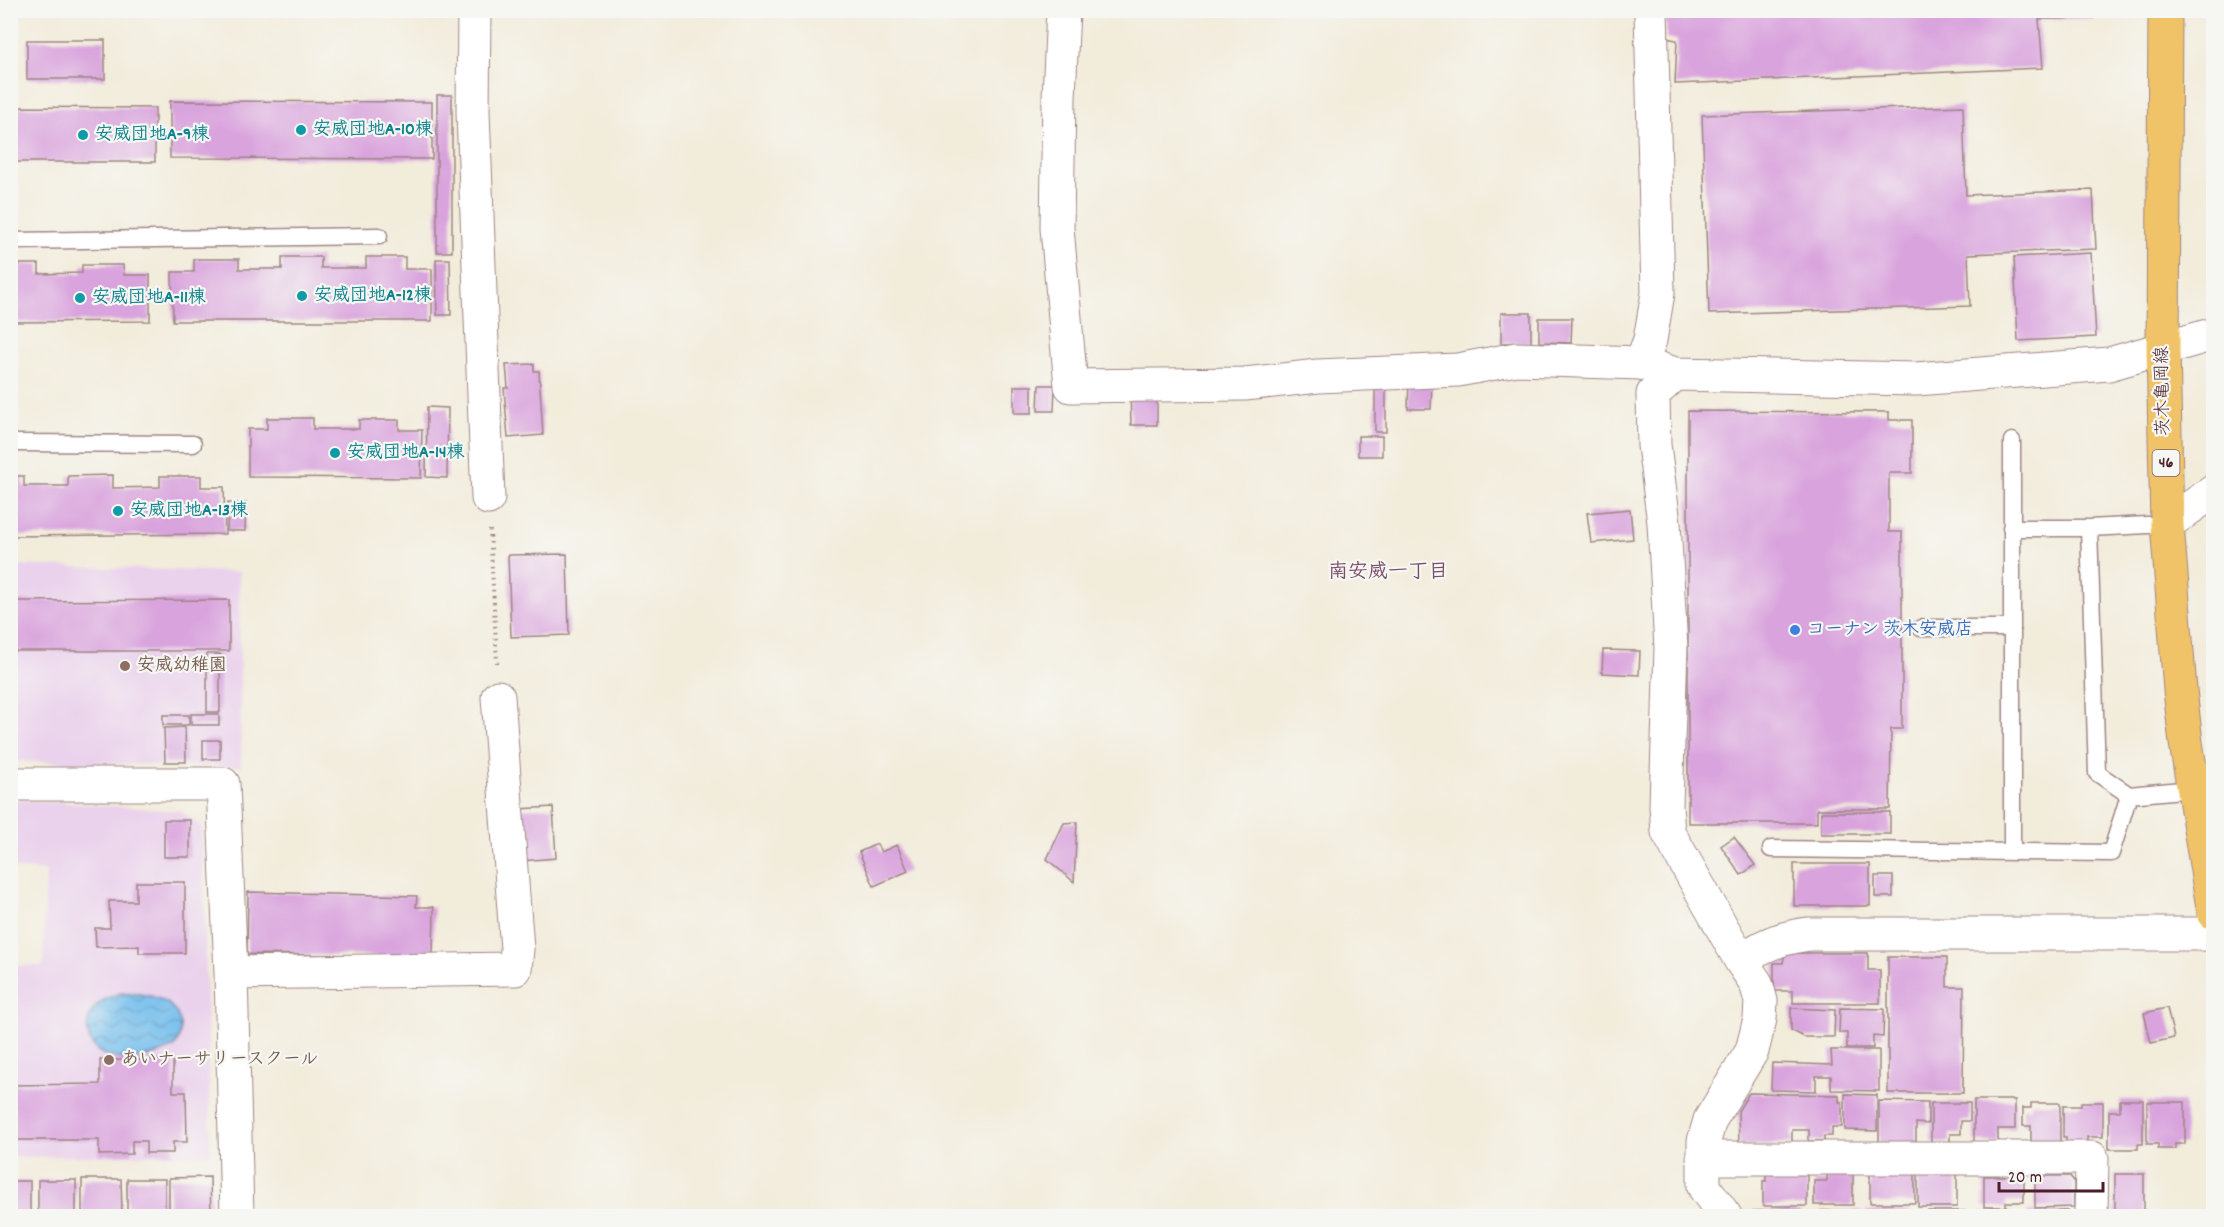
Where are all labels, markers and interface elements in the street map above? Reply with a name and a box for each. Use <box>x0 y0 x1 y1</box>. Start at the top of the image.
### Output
place label: 安威団地A-10棟 <box>313 118 433 143</box>
place label: 安威団地A-9棟 <box>95 123 209 148</box>
marker: 安威団地A-10棟 <box>294 123 308 137</box>
marker: 安威団地A-9棟 <box>76 128 90 142</box>
place label: 安威団地A-12棟 <box>314 284 432 309</box>
place label: 安威団地A-11棟 <box>92 286 206 311</box>
marker: 安威団地A-12棟 <box>295 289 309 303</box>
marker: 安威団地A-11棟 <box>73 291 87 305</box>
street label: 茨木亀岡線 <box>2151 346 2177 436</box>
place label: 安威団地A-14棟 <box>347 441 464 466</box>
marker: 安威団地A-14棟 <box>328 446 342 460</box>
road number: 46 <box>2152 450 2180 476</box>
place label: 安威団地A-13棟 <box>130 499 248 524</box>
marker: 安威団地A-13棟 <box>111 504 125 518</box>
district label: 南安威一丁目 <box>1328 559 1448 587</box>
place label: コーナン 茨木安威店 <box>1807 618 1973 643</box>
marker: コーナン 茨木安威店 <box>1788 623 1802 637</box>
place label: 安威幼稚園 <box>137 654 227 679</box>
marker: 安威幼稚園 <box>118 659 132 673</box>
place label: あいナーサリースクール <box>121 1048 318 1073</box>
marker: あいナーサリースクール <box>102 1053 116 1067</box>
scale bar <box>1999 1155 2102 1193</box>
text: 20 m <box>2008 1166 2042 1191</box>

